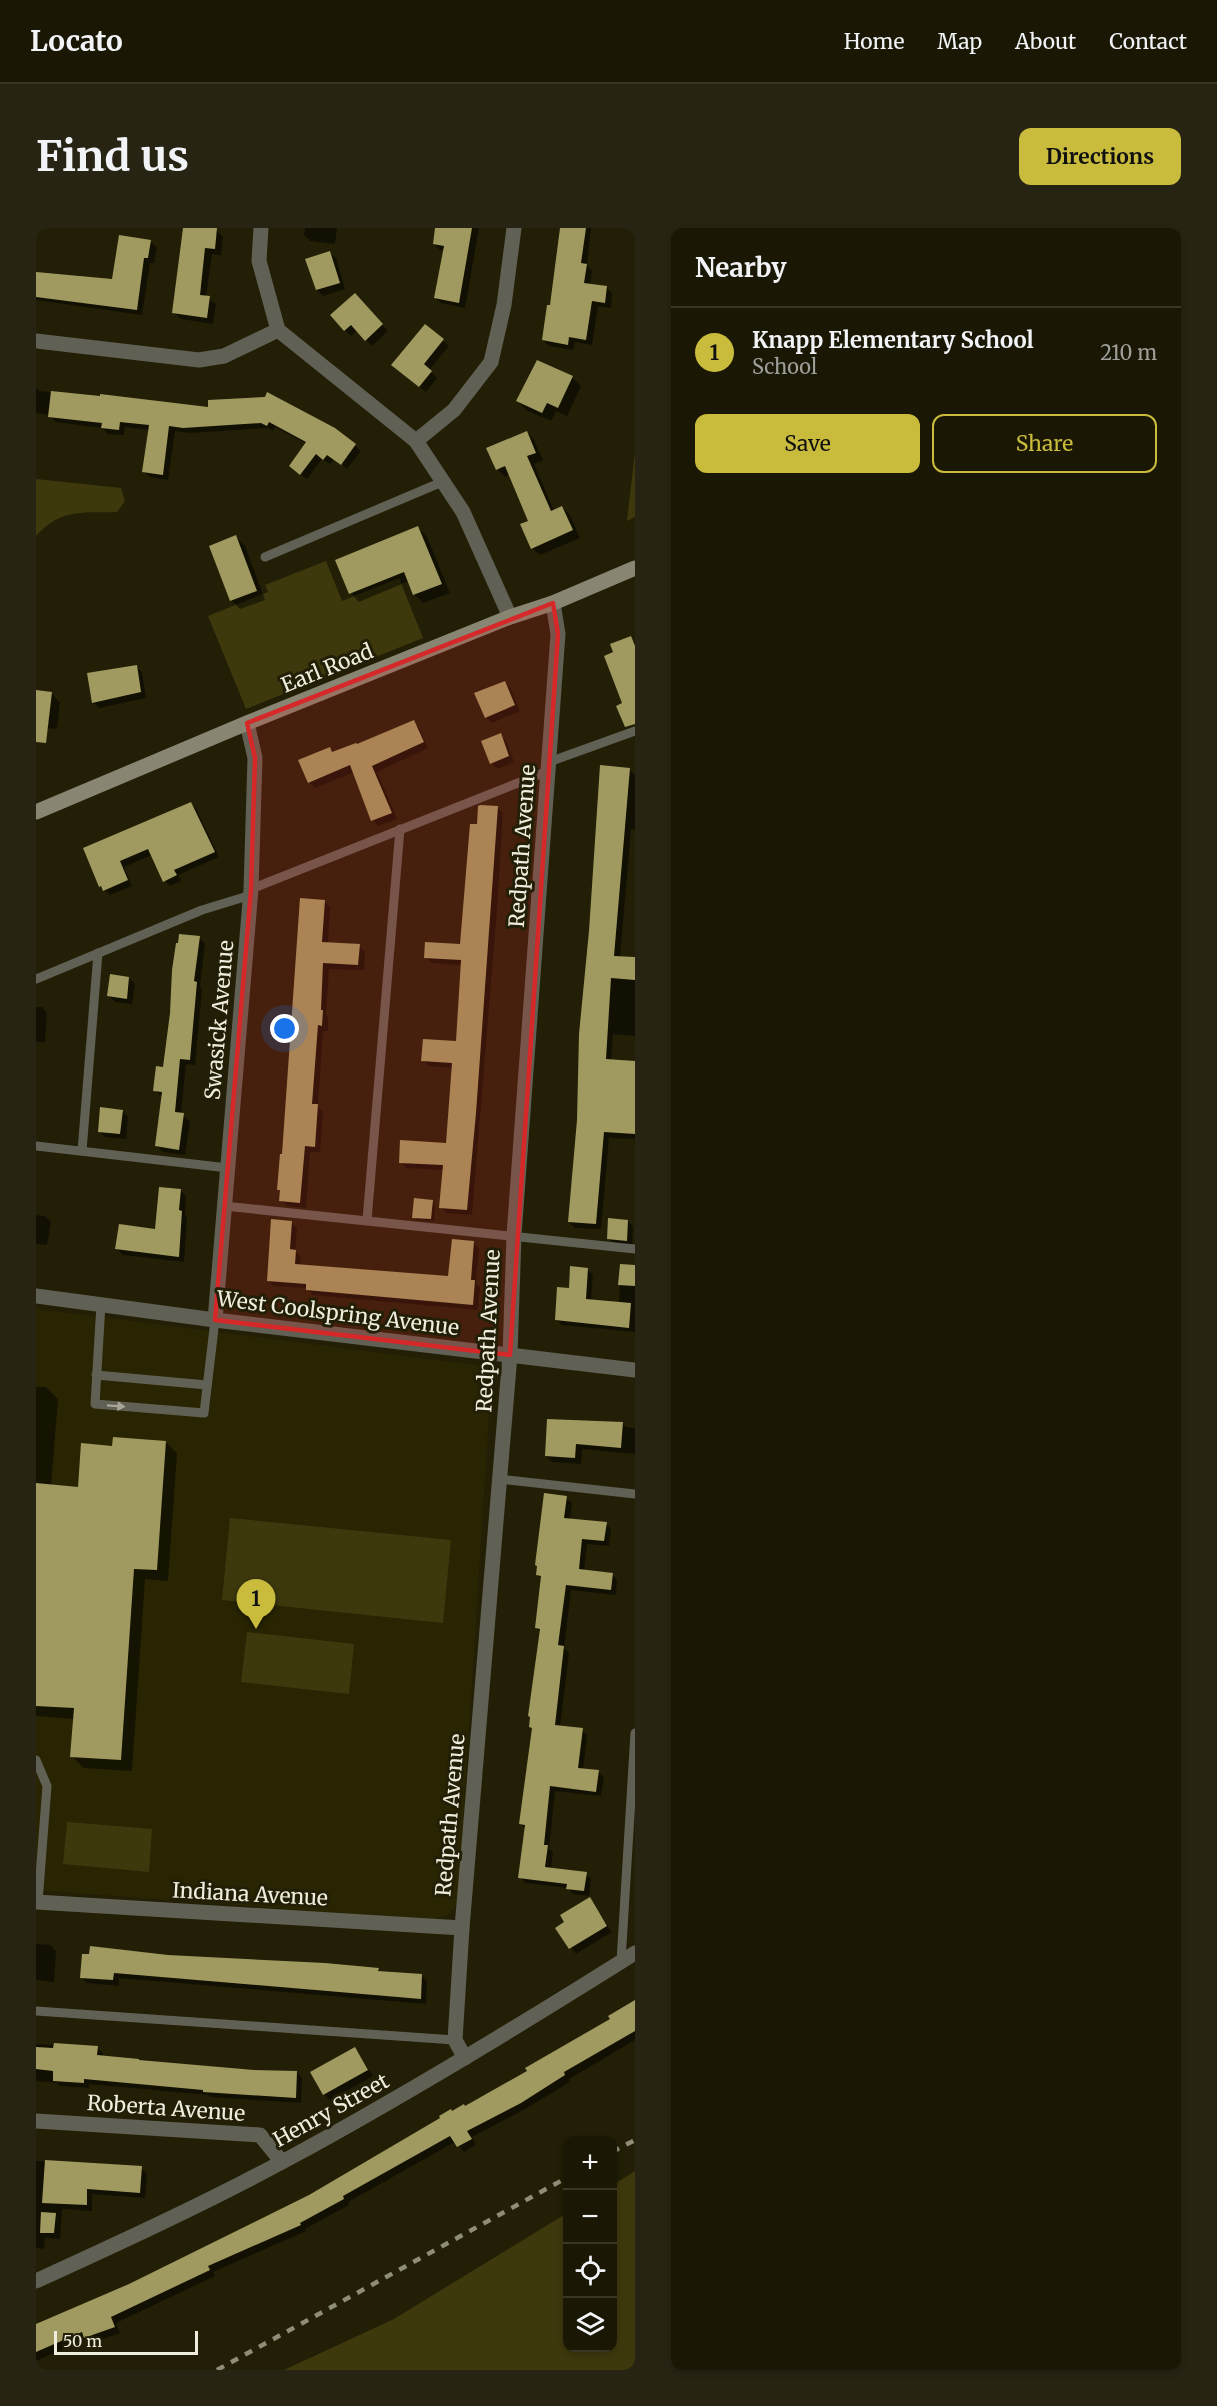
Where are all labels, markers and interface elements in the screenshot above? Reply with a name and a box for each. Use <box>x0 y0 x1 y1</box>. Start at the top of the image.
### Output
text: Locato <box>30 23 123 59</box>
text: Home <box>844 28 904 55</box>
text: Map <box>937 28 982 55</box>
text: About <box>1015 28 1076 55</box>
text: Contact <box>1109 28 1187 55</box>
button: Directions <box>1019 128 1181 185</box>
text: Find us <box>36 130 189 182</box>
text: Nearby <box>695 251 787 284</box>
text: Knapp Elementary School <box>752 326 1034 354</box>
text: 1 <box>710 340 719 365</box>
text: 210 m <box>1100 340 1157 365</box>
text: School <box>752 354 817 379</box>
button: Save <box>695 414 920 473</box>
button: Share <box>932 414 1157 473</box>
street label: Earl Road <box>277 637 377 699</box>
street label: Redpath Avenue <box>503 764 541 928</box>
street label: Swasick Avenue <box>199 939 239 1101</box>
your location <box>270 1014 299 1043</box>
street label: Redpath Avenue <box>470 1249 506 1413</box>
street label: West Coolspring Avenue <box>214 1285 461 1341</box>
one-way arrow <box>107 1401 126 1411</box>
pin: 1 <box>236 1580 276 1629</box>
street label: Redpath Avenue <box>429 1733 471 1897</box>
street label: Indiana Avenue <box>171 1876 329 1912</box>
street label: Henry Street <box>268 2067 394 2153</box>
street label: Roberta Avenue <box>86 2089 246 2127</box>
map controls <box>563 2136 617 2352</box>
button: + <box>563 2136 617 2190</box>
button: − <box>563 2190 617 2244</box>
button: locate <box>563 2244 617 2298</box>
button: layers <box>563 2298 617 2352</box>
scale bar <box>54 2328 198 2356</box>
text: 50 m <box>63 2331 102 2351</box>

